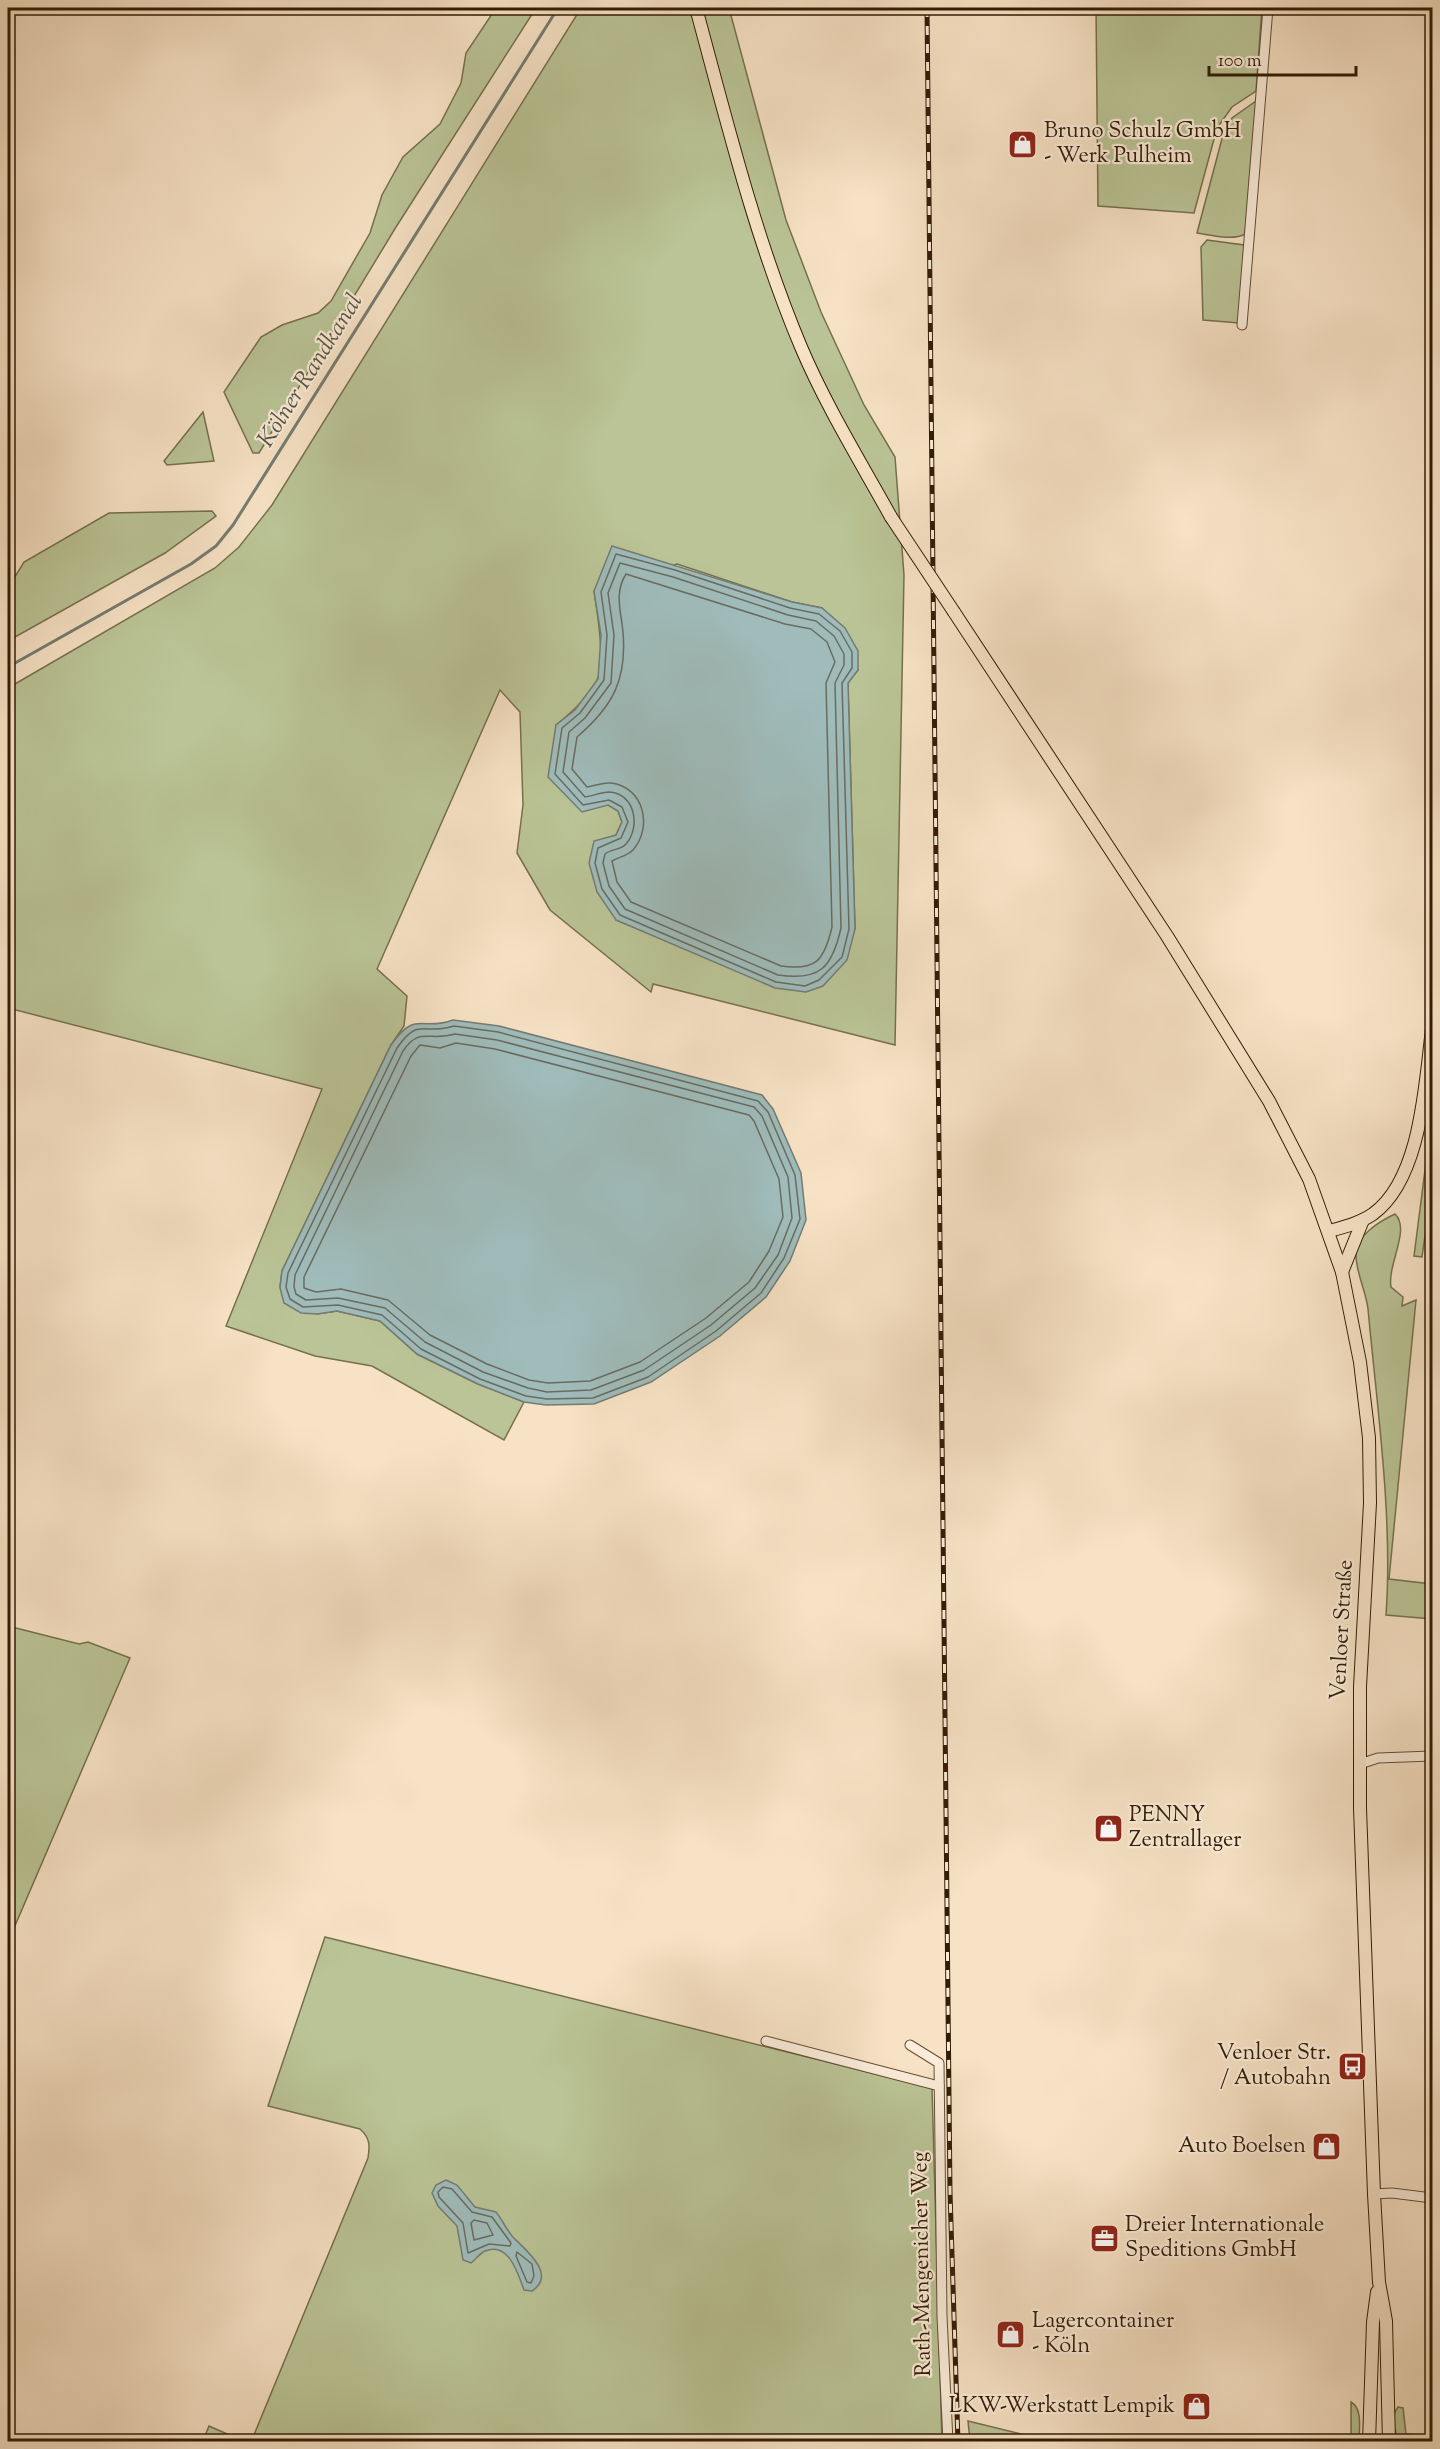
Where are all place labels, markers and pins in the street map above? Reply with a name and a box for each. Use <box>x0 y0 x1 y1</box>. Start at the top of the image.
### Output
place label: Bruno Schulz GmbH - Werk Pulheim <box>1044 116 1241 173</box>
shop icon: Bruno Schulz GmbH - Werk Pulheim <box>1007 129 1039 161</box>
place label: PENNY Zentrallager <box>1129 1800 1242 1857</box>
shop icon: PENNY Zentrallager <box>1092 1813 1124 1845</box>
place label: Venloer Str. / Autobahn <box>1217 2038 1331 2095</box>
bus stop icon: Venloer Str. / Autobahn <box>1336 2051 1368 2083</box>
place label: Auto Boelsen <box>1178 2131 1306 2163</box>
shop icon: Auto Boelsen <box>1311 2131 1343 2163</box>
place label: Dreier Internationale Speditions GmbH <box>1125 2210 1324 2267</box>
office icon: Dreier Internationale Speditions GmbH <box>1088 2223 1120 2255</box>
place label: Lagercontainer - Köln <box>1032 2306 1174 2363</box>
shop icon: Lagercontainer - Köln <box>995 2319 1027 2351</box>
place label: LKW-Werkstatt Lempik <box>949 2391 1175 2423</box>
shop icon: LKW-Werkstatt Lempik <box>1180 2391 1212 2423</box>

